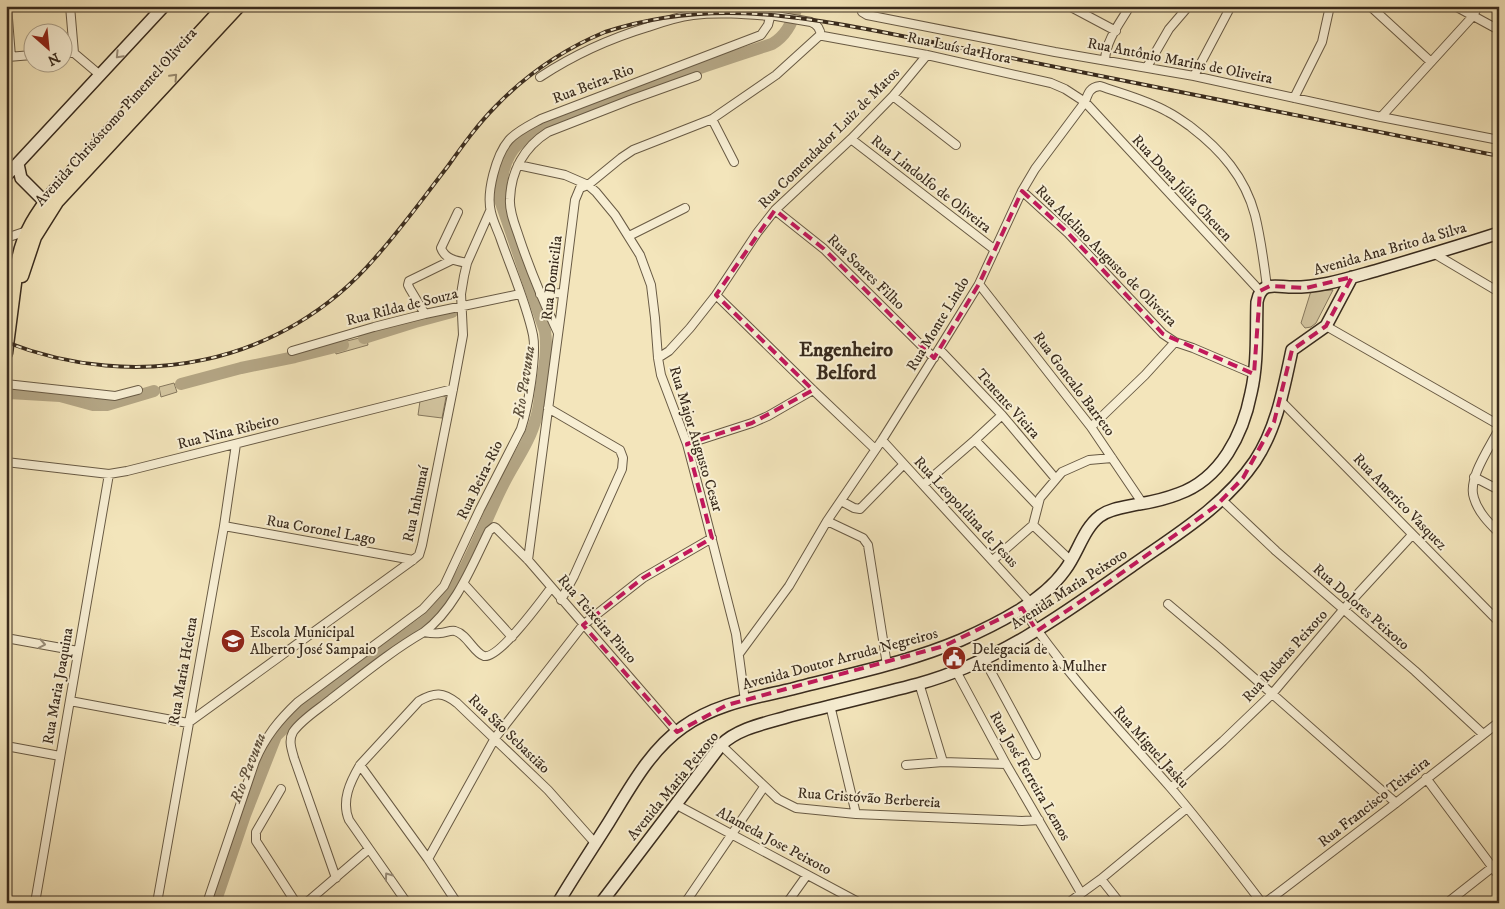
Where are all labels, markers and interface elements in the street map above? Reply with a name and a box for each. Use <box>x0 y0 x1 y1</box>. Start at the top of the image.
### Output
north arrow <box>22 22 72 72</box>
street label: Avenida Chrisóstomo Pimentel Oliveira <box>31 24 202 210</box>
street label: Rua Luís da Hora <box>905 28 1013 68</box>
street label: Rua Antônio Marins de Oliveira <box>1086 34 1275 88</box>
text: N <box>44 48 63 70</box>
one-way arrow <box>116 49 125 58</box>
street label: Rua Beira-Rio <box>550 60 636 108</box>
street label: Rua Comendador Luiz de Matos <box>754 63 904 213</box>
one-way arrow <box>168 73 177 82</box>
street label: Rua Lindolfo de Oliveira <box>867 131 996 237</box>
street label: Rua Dona Júlia Cheuen <box>1128 131 1236 245</box>
street label: Rua Adelino Augusto de Oliveira <box>1031 181 1181 331</box>
street label: Avenida Ana Brito da Silva <box>1311 218 1469 280</box>
street label: Rua Soares Filho <box>823 230 909 314</box>
street label: Rua Domicilia <box>537 234 567 322</box>
street label: Rua Monte Lindo <box>902 273 974 375</box>
street label: Rua Rilda de Souza <box>344 284 460 330</box>
street label: Rua Goncalo Barreto <box>1029 328 1119 440</box>
district label: Engenheiro Belford <box>799 338 893 386</box>
water label: Rio Pavuna <box>508 344 540 421</box>
street label: Rua Major Augusto Cesar <box>665 364 727 515</box>
street label: Tenente Vieira <box>972 365 1045 443</box>
street label: Rua Nina Ribeiro <box>175 410 281 454</box>
street label: Rua Beira-Rio <box>453 437 507 523</box>
street label: Rua Americo Vasquez <box>1349 450 1451 555</box>
street label: Rua Leopoldina de Jesus <box>910 452 1022 572</box>
street label: Rua Inhumaí <box>399 463 434 544</box>
street label: Rua Coronel Lago <box>265 511 377 549</box>
street label: Avenida Maria Peixoto <box>1007 544 1131 634</box>
street label: Rua Dolores Peixoto <box>1309 560 1413 654</box>
street label: Rua Teixeira Pinto <box>553 571 641 667</box>
street label: Rua Rubens Peixoto <box>1238 606 1332 706</box>
street label: Rua Maria Helena <box>164 615 202 727</box>
place label: Escola Municipal Alberto José Sampaio <box>250 623 376 659</box>
street label: Avenida Doutor Arruda Negreiros <box>740 624 940 694</box>
street label: Rua Maria Joaquina <box>38 626 78 746</box>
school or university icon: Escola Municipal Alberto José Sampaio <box>220 628 246 654</box>
one-way arrow <box>38 639 47 649</box>
place label: Delegacia de Atendimento à Mulher <box>972 640 1107 676</box>
public building icon: Delegacia de Atendimento à Mulher <box>941 645 967 671</box>
street label: Rua São Sebastião <box>464 690 554 778</box>
street label: Rua Miguel Jasku <box>1109 702 1193 792</box>
street label: Rua José Ferreira Lemos <box>985 708 1075 844</box>
street label: Avenida Maria Peixoto <box>623 727 723 845</box>
water label: Rio Pavuna <box>225 730 270 807</box>
street label: Rua Francisco Teixeira <box>1314 752 1434 852</box>
street label: Rua Cristóvão Berbereia <box>797 784 942 813</box>
street label: Alameda Jose Peixoto <box>713 803 835 879</box>
one-way arrow <box>385 872 394 882</box>

